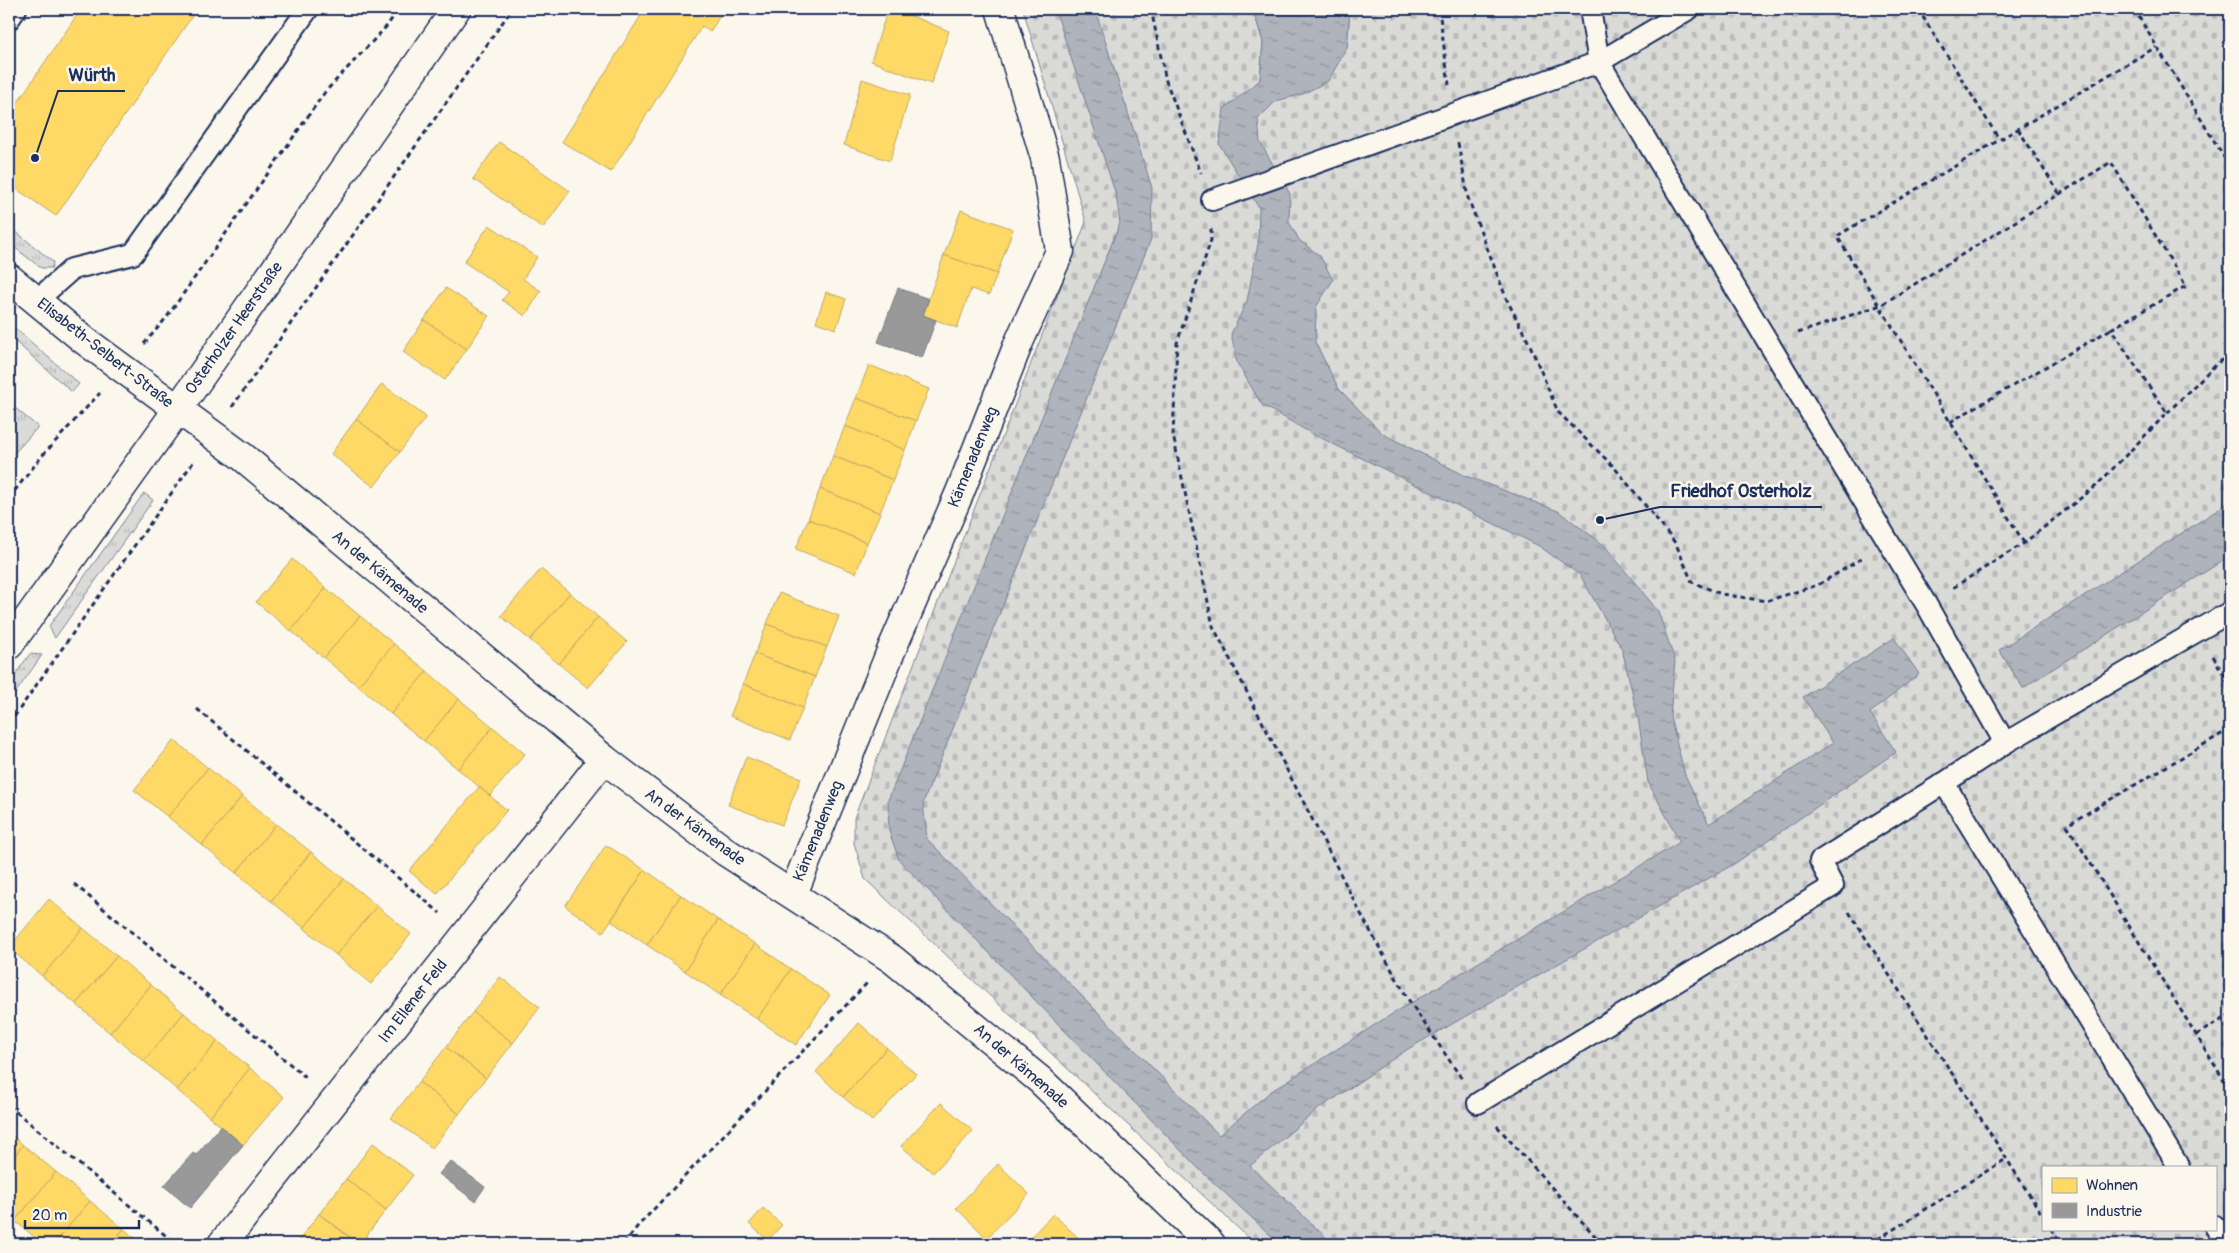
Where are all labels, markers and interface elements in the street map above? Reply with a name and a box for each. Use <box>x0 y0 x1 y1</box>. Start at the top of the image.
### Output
callout: Würth <box>58 58 125 91</box>
text: Würth <box>69 64 116 87</box>
street label: Osterholzer Heerstraße <box>181 258 287 398</box>
street label: Elisabeth-Selbert-Straße <box>33 294 177 412</box>
street label: Kämenadenweg <box>944 404 1002 510</box>
callout: Friedhof Osterholz <box>1660 474 1822 507</box>
text: Friedhof Osterholz <box>1670 480 1812 503</box>
street label: An der Kämenade <box>328 526 432 618</box>
street label: Kämenadenweg <box>789 778 847 884</box>
street label: An der Kämenade <box>641 784 749 870</box>
street label: Im Ellener Feld <box>374 955 452 1047</box>
street label: An der Kämenade <box>969 1019 1073 1113</box>
legend <box>2042 1166 2216 1230</box>
text: Wohnen <box>2086 1176 2138 1195</box>
scale bar <box>25 1198 139 1230</box>
text: Industrie <box>2086 1202 2142 1221</box>
text: 20 m <box>32 1206 67 1225</box>

